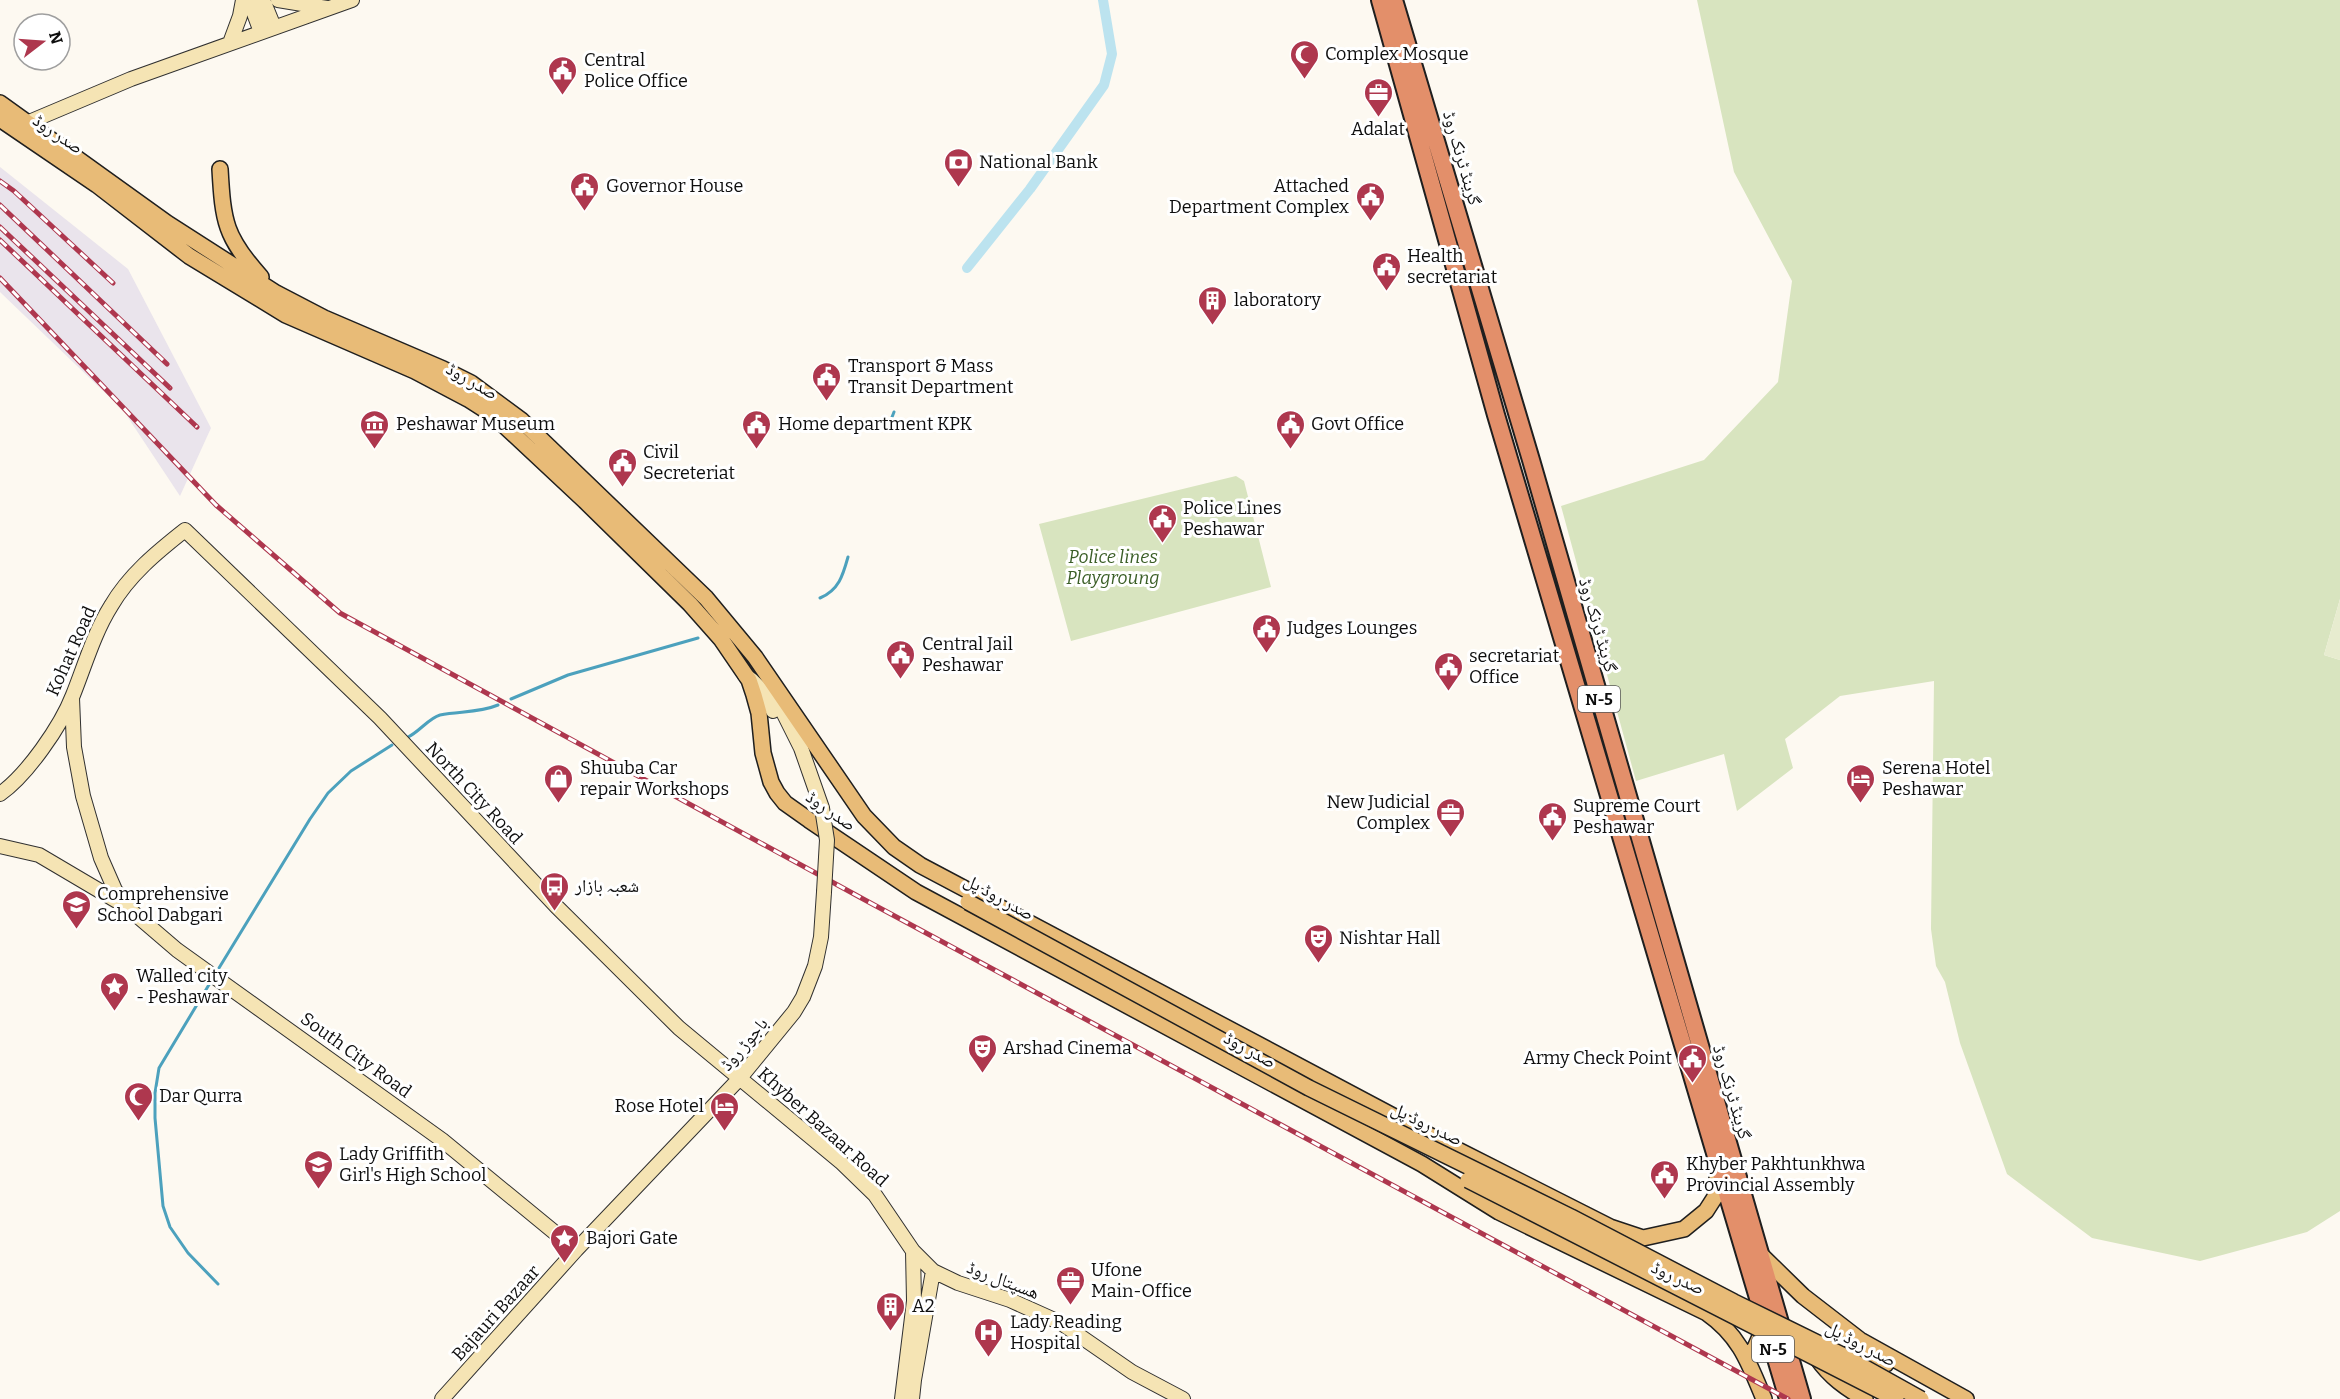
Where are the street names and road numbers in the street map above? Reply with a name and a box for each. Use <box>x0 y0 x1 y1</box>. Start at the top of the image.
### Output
street label: گرینڈ ٹرنک روڈ <box>1438 108 1486 208</box>
street label: صدر روڈ <box>29 109 87 159</box>
street label: صدر روڈ <box>442 357 502 405</box>
street label: گرینڈ ٹرنک روڈ <box>1574 575 1622 675</box>
street label: Kohat Road <box>41 602 101 699</box>
road number: N-5 <box>1578 686 1620 712</box>
street label: North City Road <box>421 737 527 849</box>
street label: صدر روڈ <box>802 786 860 836</box>
street label: صدر روڈ پل <box>960 869 1038 925</box>
street label: South City Road <box>296 1007 416 1103</box>
street label: باجوڑ روڈ <box>715 1013 773 1075</box>
street label: صدر روڈ <box>1220 1027 1280 1073</box>
street label: گرینڈ ٹرنک روڈ <box>1708 1042 1756 1142</box>
street label: Khyber Bazaar Road <box>753 1063 893 1192</box>
street label: صدر روڈ پل <box>1388 1097 1466 1151</box>
street label: ھسپتال روڈ <box>964 1256 1042 1304</box>
street label: صدر روڈ <box>1648 1256 1708 1300</box>
street label: Bajauri Bazaar <box>447 1261 545 1365</box>
street label: صدر روڈ پل <box>1822 1316 1900 1372</box>
road number: N-5 <box>1752 1336 1794 1362</box>

